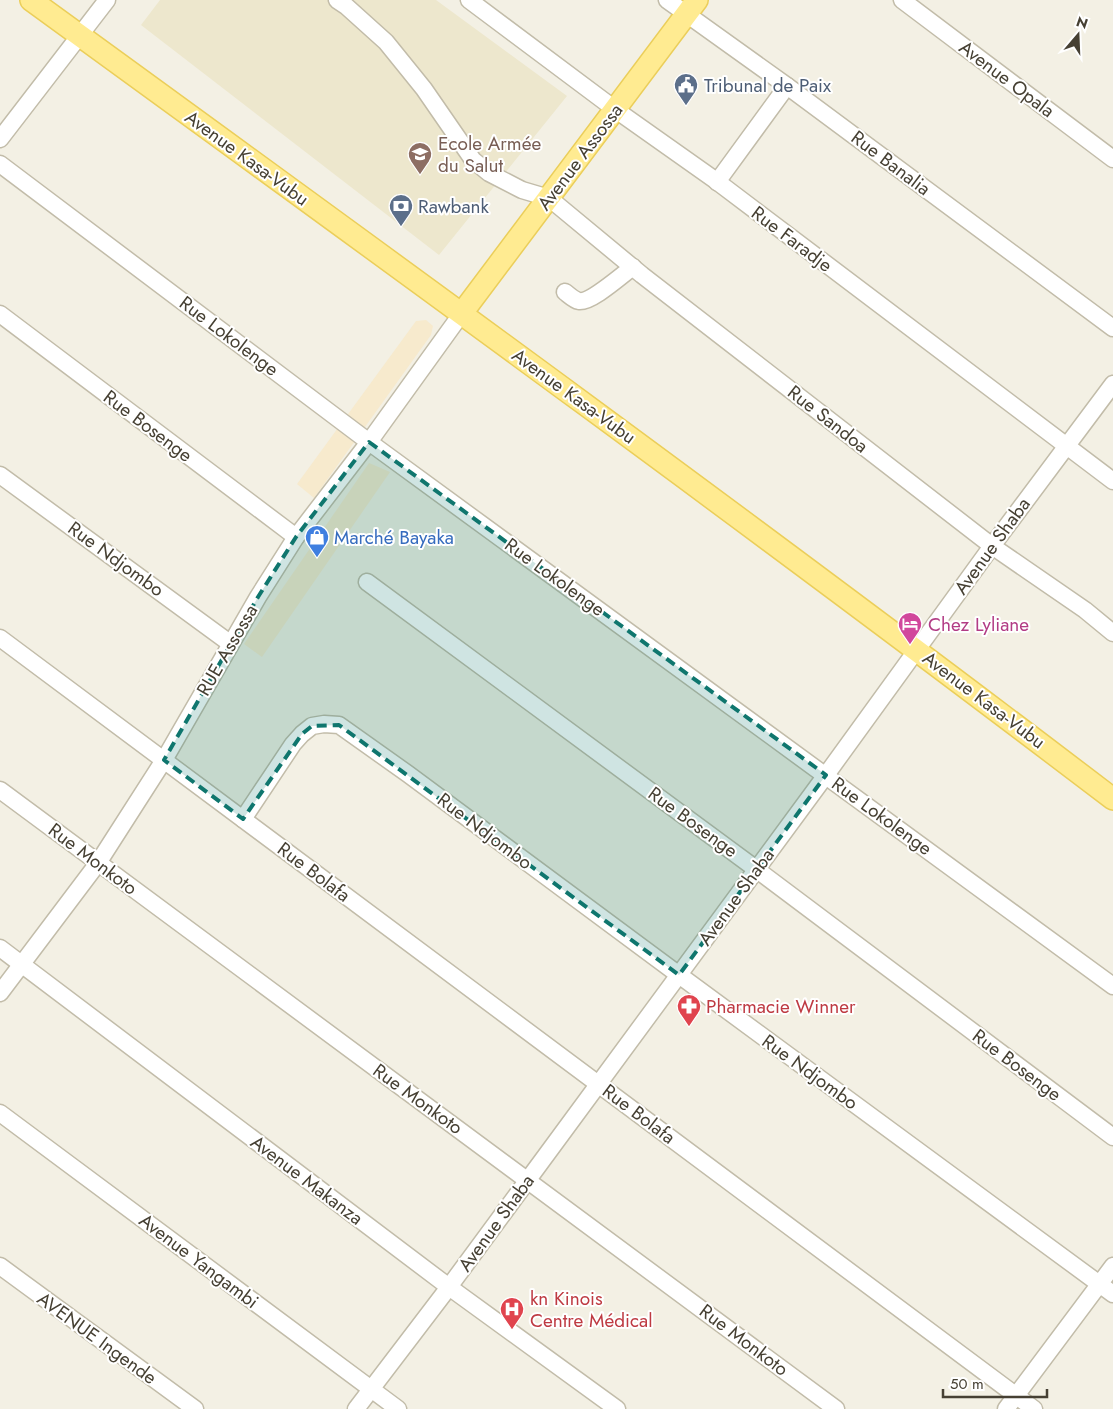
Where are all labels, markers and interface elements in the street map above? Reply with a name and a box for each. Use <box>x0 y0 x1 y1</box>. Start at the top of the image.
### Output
north arrow <box>1053 10 1103 60</box>
text: N <box>1074 11 1091 34</box>
street label: Avenue Opala <box>954 34 1060 124</box>
public building icon: Tribunal de Paix <box>673 72 699 106</box>
place label: Tribunal de Paix <box>704 72 831 99</box>
street label: Avenue Assossa <box>531 98 629 216</box>
street label: Avenue Kasa-Vubu <box>179 104 315 212</box>
street label: Rue Banalia <box>846 124 936 202</box>
place label: Ecole Armée du Salut <box>438 130 541 179</box>
school or university icon: Ecole Armée du Salut <box>407 141 433 175</box>
bank icon: Rawbank <box>388 193 414 227</box>
place label: Rawbank <box>418 193 490 220</box>
street label: Rue Faradje <box>746 200 838 279</box>
street label: Rue Lokolenge <box>174 290 285 382</box>
street label: Avenue Kasa-Vubu <box>506 342 642 450</box>
street label: Rue Sandoa <box>782 379 874 459</box>
street label: Rue Bosenge <box>98 384 198 469</box>
street label: Avenue Shaba <box>947 492 1037 600</box>
street label: Rue Ndjombo <box>62 515 170 603</box>
shop icon: Marché Bayaka <box>304 524 330 558</box>
place label: Marché Bayaka <box>334 524 454 551</box>
street label: Rue Lokolenge <box>499 531 611 623</box>
street label: RUE Assossa <box>190 599 264 701</box>
hotel icon: Chez Lyliane <box>897 611 923 645</box>
place label: Chez Lyliane <box>928 611 1029 638</box>
street label: Avenue Kasa-Vubu <box>917 645 1051 755</box>
street label: Rue Lokolenge <box>826 770 938 862</box>
street label: Rue Bosenge <box>643 780 744 864</box>
street label: Rue Ndjombo <box>432 786 538 876</box>
street label: Rue Monkoto <box>43 817 143 901</box>
street label: Rue Bolafa <box>272 836 356 908</box>
street label: Avenue Shaba <box>691 843 781 951</box>
pharmacy icon: Pharmacie Winner <box>676 993 702 1027</box>
place label: Pharmacie Winner <box>706 993 856 1020</box>
street label: Rue Bosenge <box>967 1023 1067 1108</box>
street label: Rue Ndjombo <box>756 1028 864 1116</box>
street label: Rue Monkoto <box>367 1057 469 1141</box>
street label: Rue Bolafa <box>597 1078 681 1150</box>
street label: Avenue Makanza <box>245 1129 369 1231</box>
street label: Avenue Shaba <box>451 1169 541 1277</box>
street label: Avenue Yangambi <box>134 1207 264 1315</box>
street label: AVENUE Ingende <box>32 1285 163 1391</box>
place label: kn Kinois Centre Médical <box>530 1285 653 1334</box>
hospital icon: kn Kinois Centre Médical <box>499 1296 525 1330</box>
street label: Rue Monkoto <box>694 1298 794 1382</box>
scale bar <box>943 1366 1047 1398</box>
text: 50 m <box>950 1373 984 1395</box>

